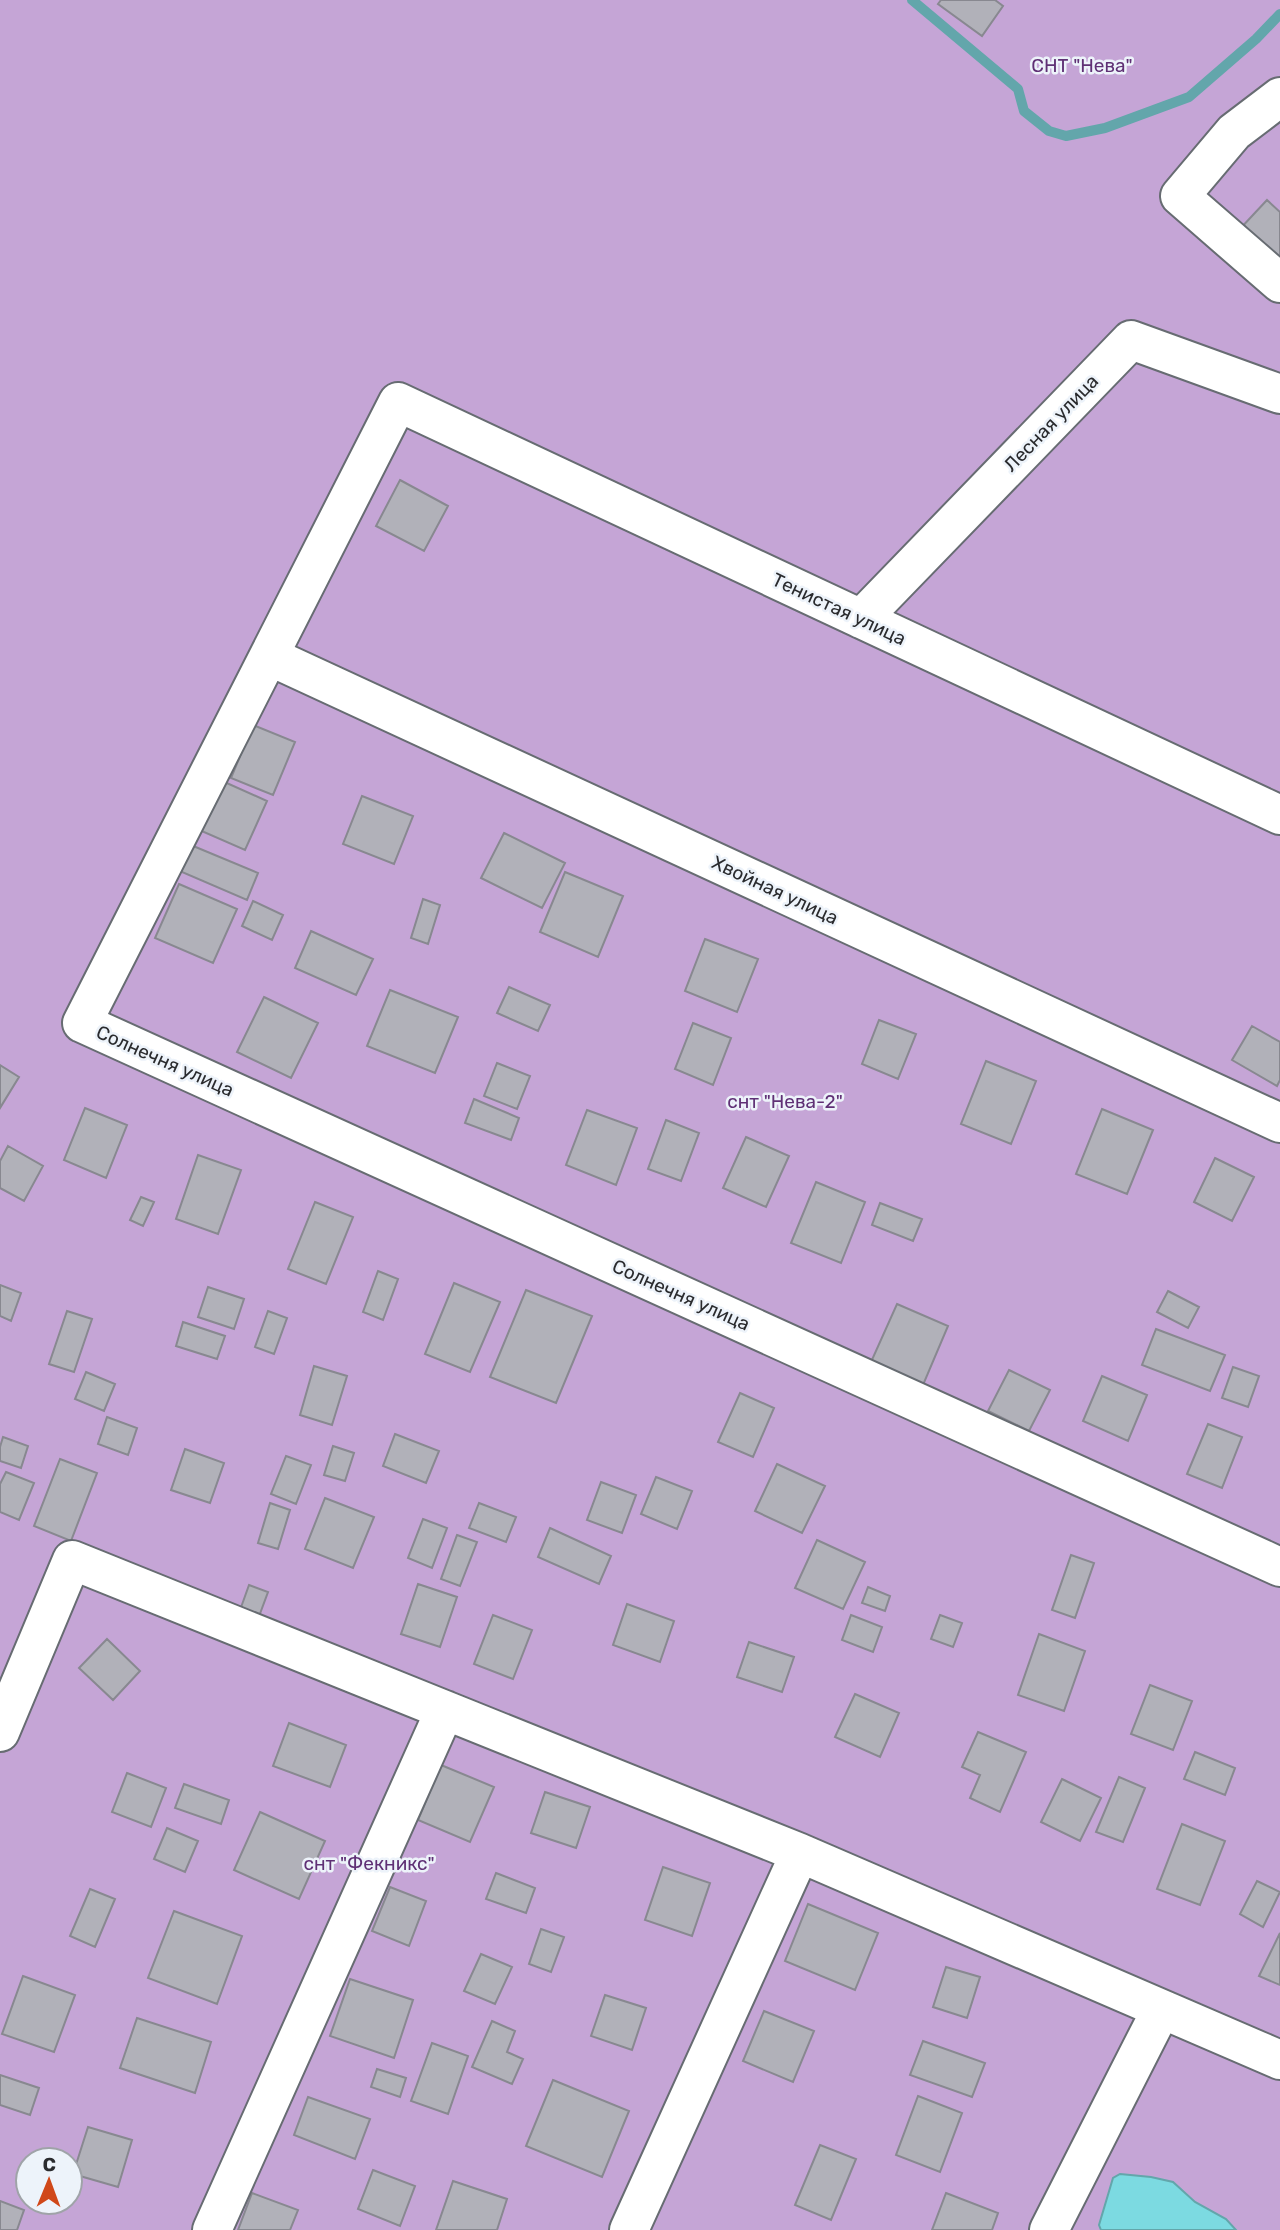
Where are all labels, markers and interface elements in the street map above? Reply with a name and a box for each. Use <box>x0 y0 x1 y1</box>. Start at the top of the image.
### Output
park label: СНТ "Нева" <box>1031 54 1133 77</box>
street label: Лесная улица <box>999 370 1103 476</box>
street label: Тенистая улица <box>768 568 910 650</box>
street label: Хвойная улица <box>708 851 842 929</box>
street label: Солнечня улица <box>93 1020 237 1102</box>
park label: снт "Нева-2" <box>727 1090 843 1113</box>
street label: Солнечня улица <box>609 1254 753 1336</box>
park label: снт "Фекникс" <box>303 1852 435 1875</box>
north arrow <box>14 2146 84 2216</box>
text: С <box>42 2153 56 2176</box>

